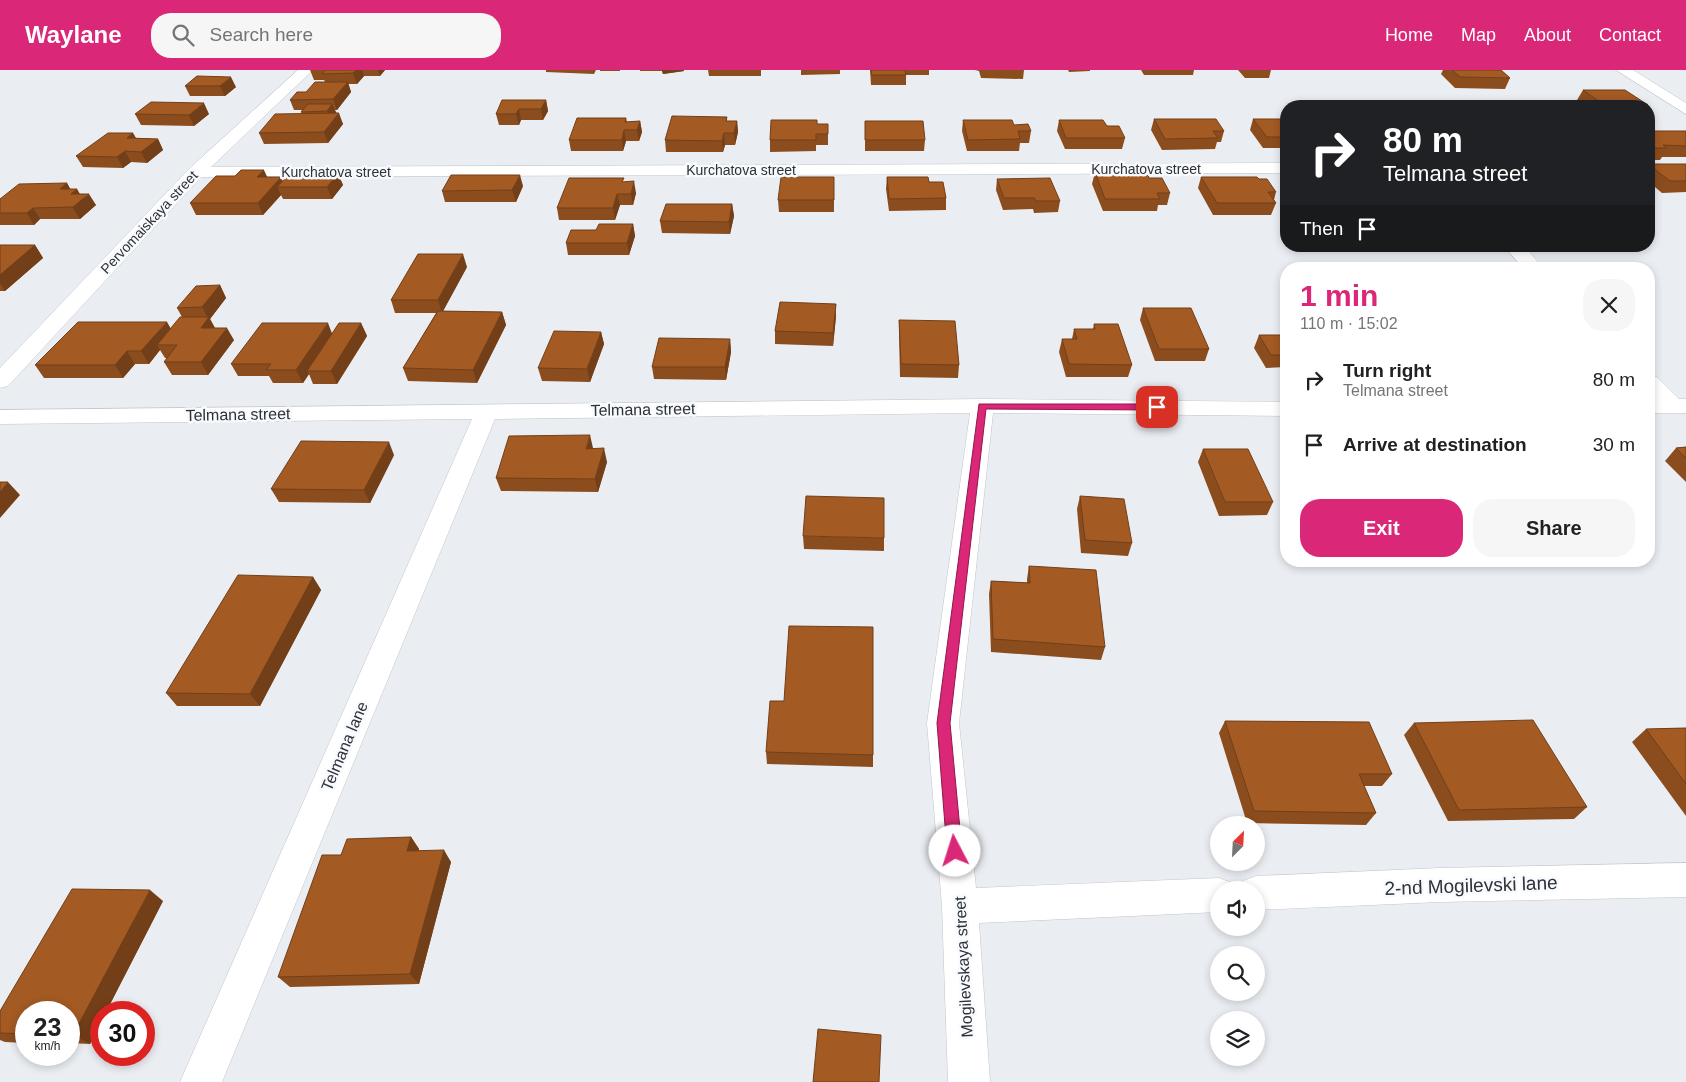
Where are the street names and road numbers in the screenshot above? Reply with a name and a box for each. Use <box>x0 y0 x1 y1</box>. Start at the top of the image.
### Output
street label: Kurchatova street <box>1091 161 1201 177</box>
street label: Kurchatova street <box>686 162 796 178</box>
street label: Kurchatova street <box>281 164 391 180</box>
street label: Pervomaiskaya street <box>97 167 201 277</box>
street label: Telmana street <box>590 400 696 419</box>
street label: Telmana street <box>185 405 291 424</box>
street label: Telmana lane <box>318 699 371 793</box>
street label: 2-nd Mogilevski lane <box>1384 872 1558 899</box>
street label: Mogilevskaya street <box>951 895 976 1038</box>

